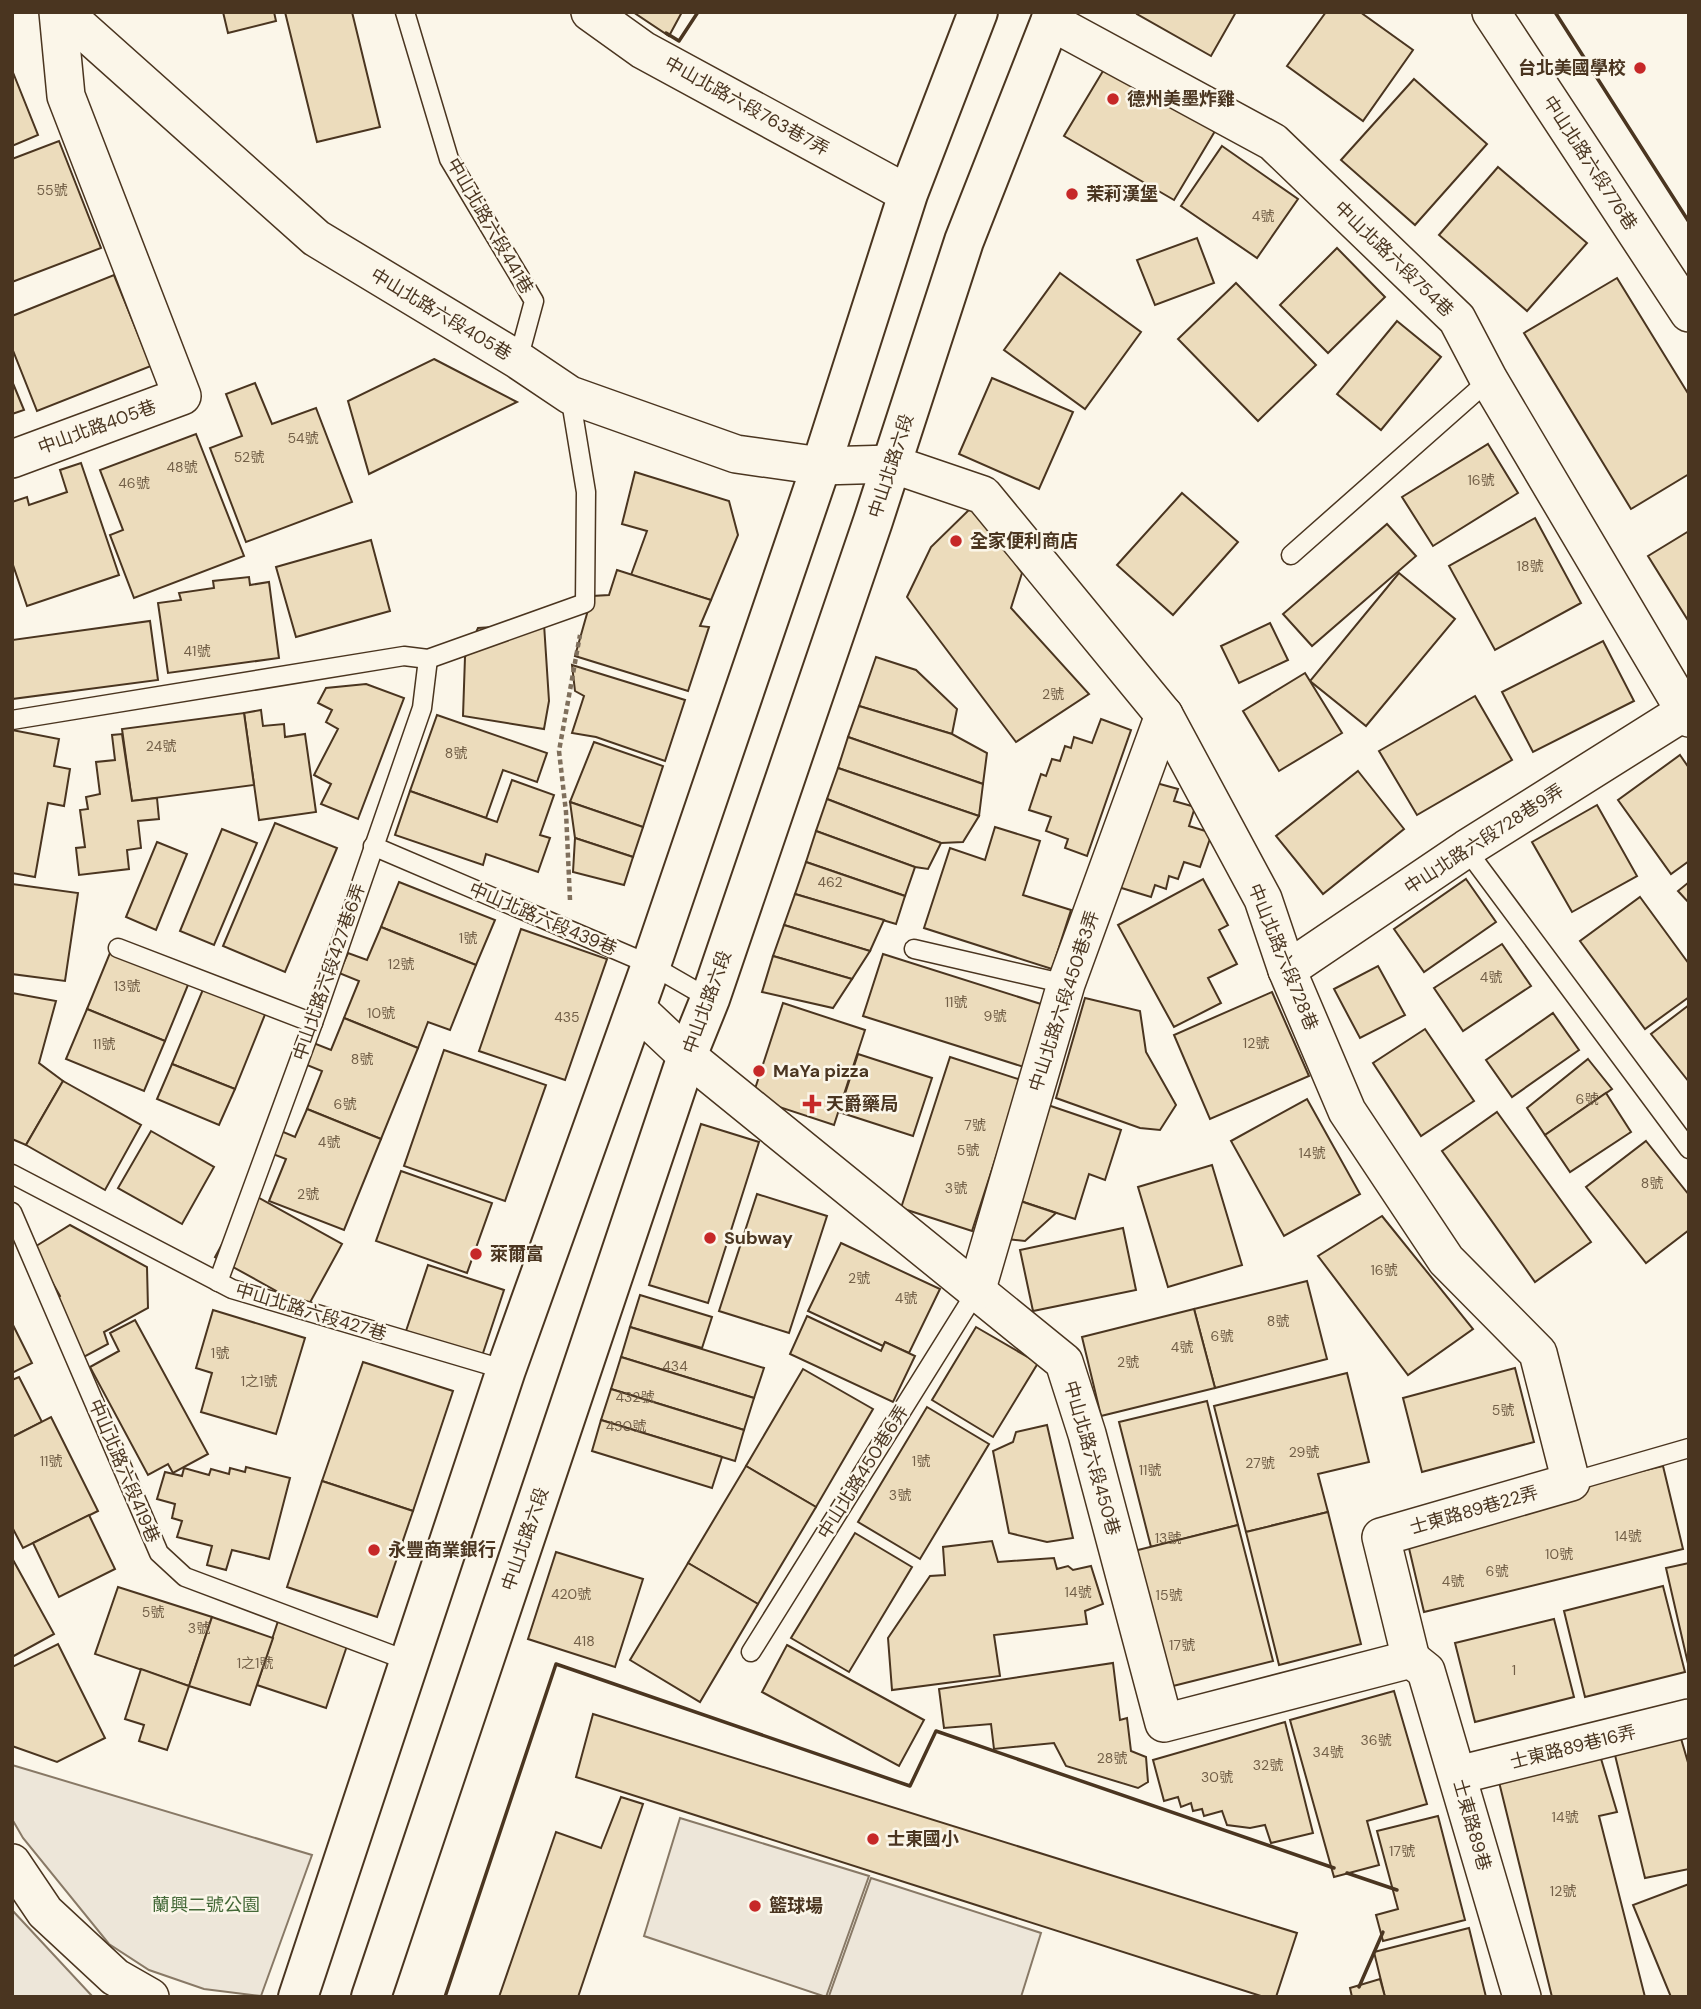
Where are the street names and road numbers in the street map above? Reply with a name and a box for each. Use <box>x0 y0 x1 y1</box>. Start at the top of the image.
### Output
street label: 中山北路六段763巷7弄 <box>660 51 834 161</box>
street label: 中山北路六段776巷 <box>1537 91 1643 235</box>
street label: 中山北路六段441巷 <box>441 154 539 298</box>
street label: 中山北路六段754巷 <box>1329 196 1459 322</box>
street label: 中山北路六段405巷 <box>366 262 516 366</box>
street label: 中山北路405巷 <box>35 394 159 460</box>
street label: 中山北路六段 <box>863 411 919 521</box>
street label: 中山北路六段728巷9弄 <box>1400 778 1568 900</box>
street label: 中山北路六段439巷 <box>465 877 621 961</box>
street label: 中山北路六段427巷6弄 <box>287 880 371 1064</box>
street label: 中山北路六段728巷 <box>1243 880 1323 1034</box>
street label: 中山北路六段450巷3弄 <box>1023 907 1105 1095</box>
street label: 中山北路六段 <box>677 947 737 1057</box>
street label: 中山北路六段427巷 <box>233 1278 389 1346</box>
street label: 中山北路六段450巷 <box>1058 1378 1126 1538</box>
street label: 中山北路六段419巷 <box>83 1395 165 1547</box>
street label: 中山北路450巷6弄 <box>812 1401 914 1543</box>
street label: 士東路89巷22弄 <box>1407 1480 1541 1540</box>
street label: 中山北路六段 <box>496 1484 554 1594</box>
street label: 士東路89巷16弄 <box>1508 1720 1638 1774</box>
street label: 士東路89巷 <box>1448 1777 1496 1873</box>

